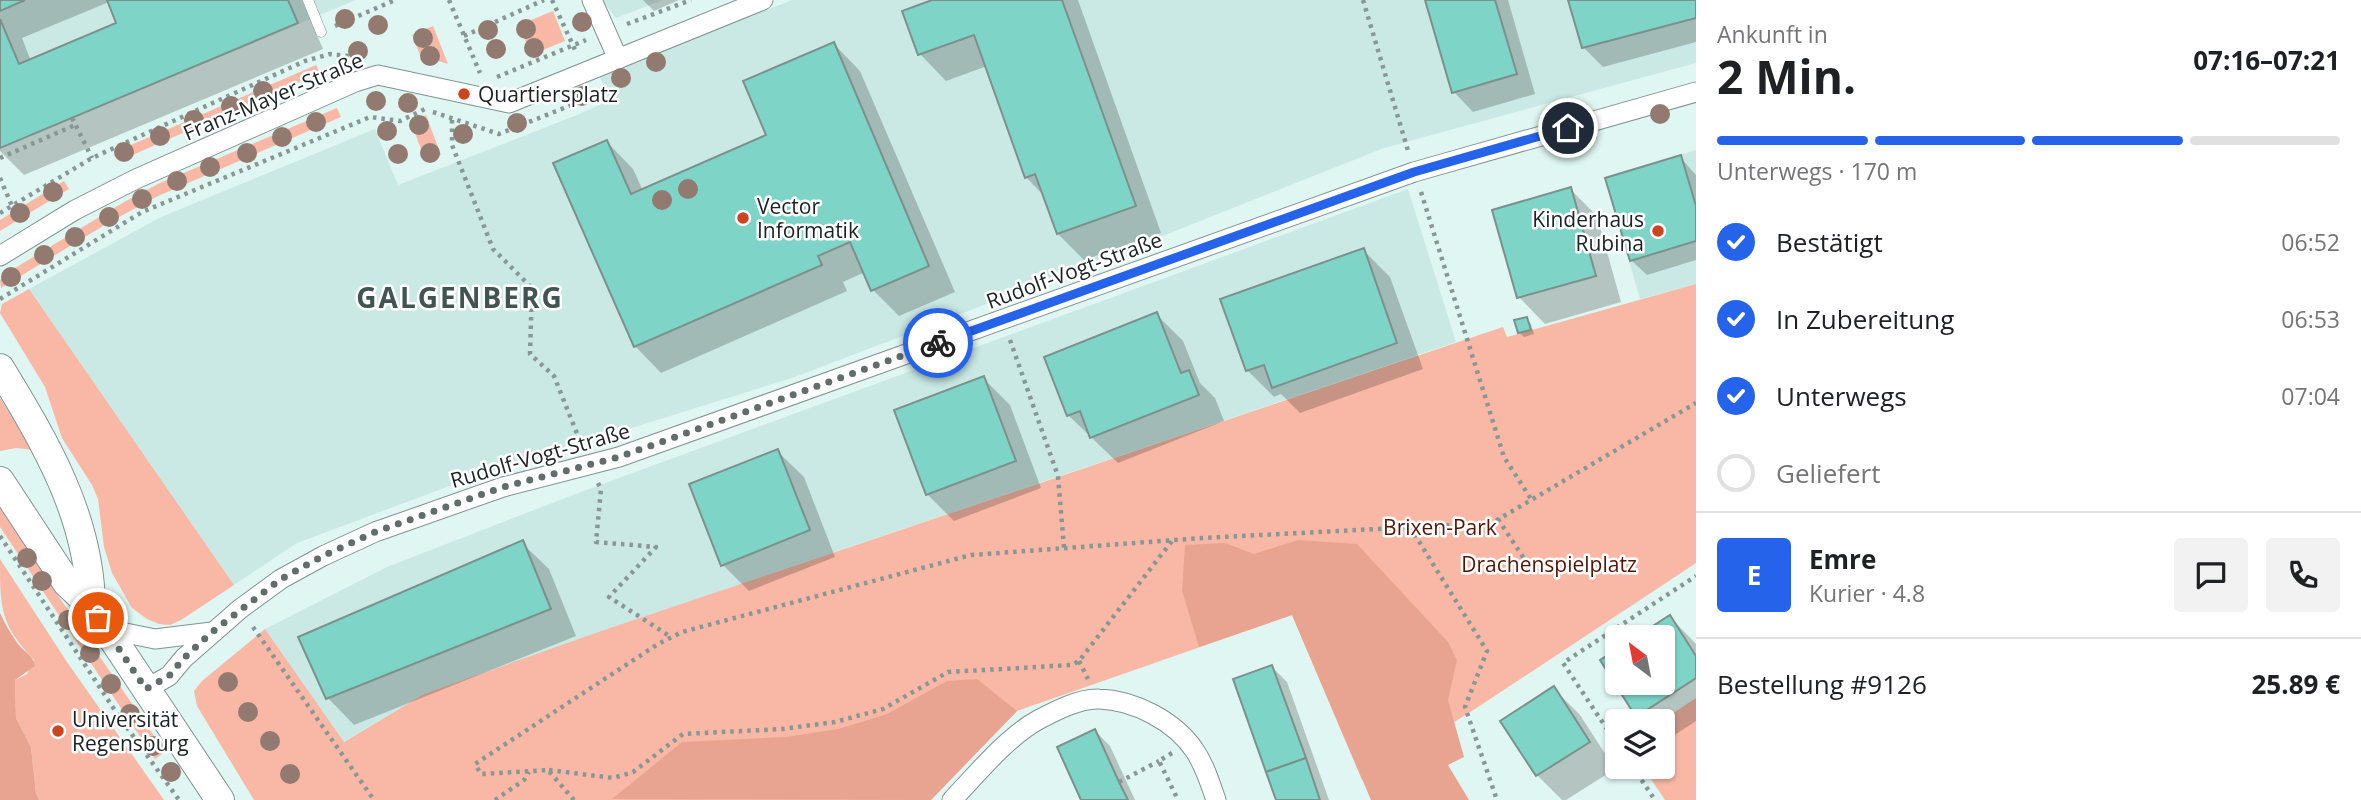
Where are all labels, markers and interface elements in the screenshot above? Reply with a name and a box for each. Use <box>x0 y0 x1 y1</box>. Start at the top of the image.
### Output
text: Ankunft in <box>1717 18 1828 50</box>
text: 07:16–07:21 <box>2193 42 2340 78</box>
street label: Franz-Mayer-Straße <box>179 45 367 147</box>
text: 2 Min. <box>1717 45 1856 107</box>
place label: Quartiersplatz <box>478 80 618 108</box>
marker: Quartiersplatz <box>456 86 472 102</box>
pin <box>1538 98 1598 158</box>
icon: home <box>1549 109 1587 147</box>
text: Unterwegs · 170 m <box>1717 155 1917 187</box>
place label: Vector Informatik <box>757 192 859 244</box>
place label: Kinderhaus Rubina <box>1532 205 1644 257</box>
marker: Vector Informatik <box>735 210 751 226</box>
marker: Kinderhaus Rubina <box>1650 223 1666 239</box>
icon: check <box>1717 223 1755 261</box>
text: Bestätigt <box>1776 224 1883 260</box>
street label: Rudolf-Vogt-Straße <box>982 225 1166 315</box>
text: 06:52 <box>2281 226 2340 258</box>
district label: GALGENBERG <box>356 278 564 316</box>
icon: check <box>1717 300 1755 338</box>
text: In Zubereitung <box>1776 301 1954 337</box>
text: 06:53 <box>2281 303 2340 335</box>
courier <box>903 308 973 378</box>
icon: bike <box>919 324 957 362</box>
icon: check <box>1717 377 1755 415</box>
text: Unterwegs <box>1776 378 1907 414</box>
text: 07:04 <box>2281 380 2340 412</box>
street label: Rudolf-Vogt-Straße <box>447 416 633 494</box>
text: Geliefert <box>1776 455 1880 491</box>
park label: Brixen-Park <box>1383 513 1497 541</box>
button: chat <box>2174 538 2248 612</box>
button: phone <box>2266 538 2340 612</box>
text: Emre <box>1809 541 1876 577</box>
park label: Drachenspielplatz <box>1461 550 1637 578</box>
text: E <box>1747 557 1761 593</box>
text: Kurier · 4.8 <box>1809 577 1925 609</box>
pin <box>68 588 128 648</box>
icon: bag <box>79 599 117 637</box>
north arrow <box>1605 625 1675 695</box>
map controls <box>1605 625 1675 779</box>
text: Bestellung #9126 <box>1717 666 1927 702</box>
text: 25.89 € <box>2252 666 2340 702</box>
place label: Universität Regensburg <box>72 705 189 757</box>
button: layers <box>1605 709 1675 779</box>
marker: Universität Regensburg <box>50 723 66 739</box>

